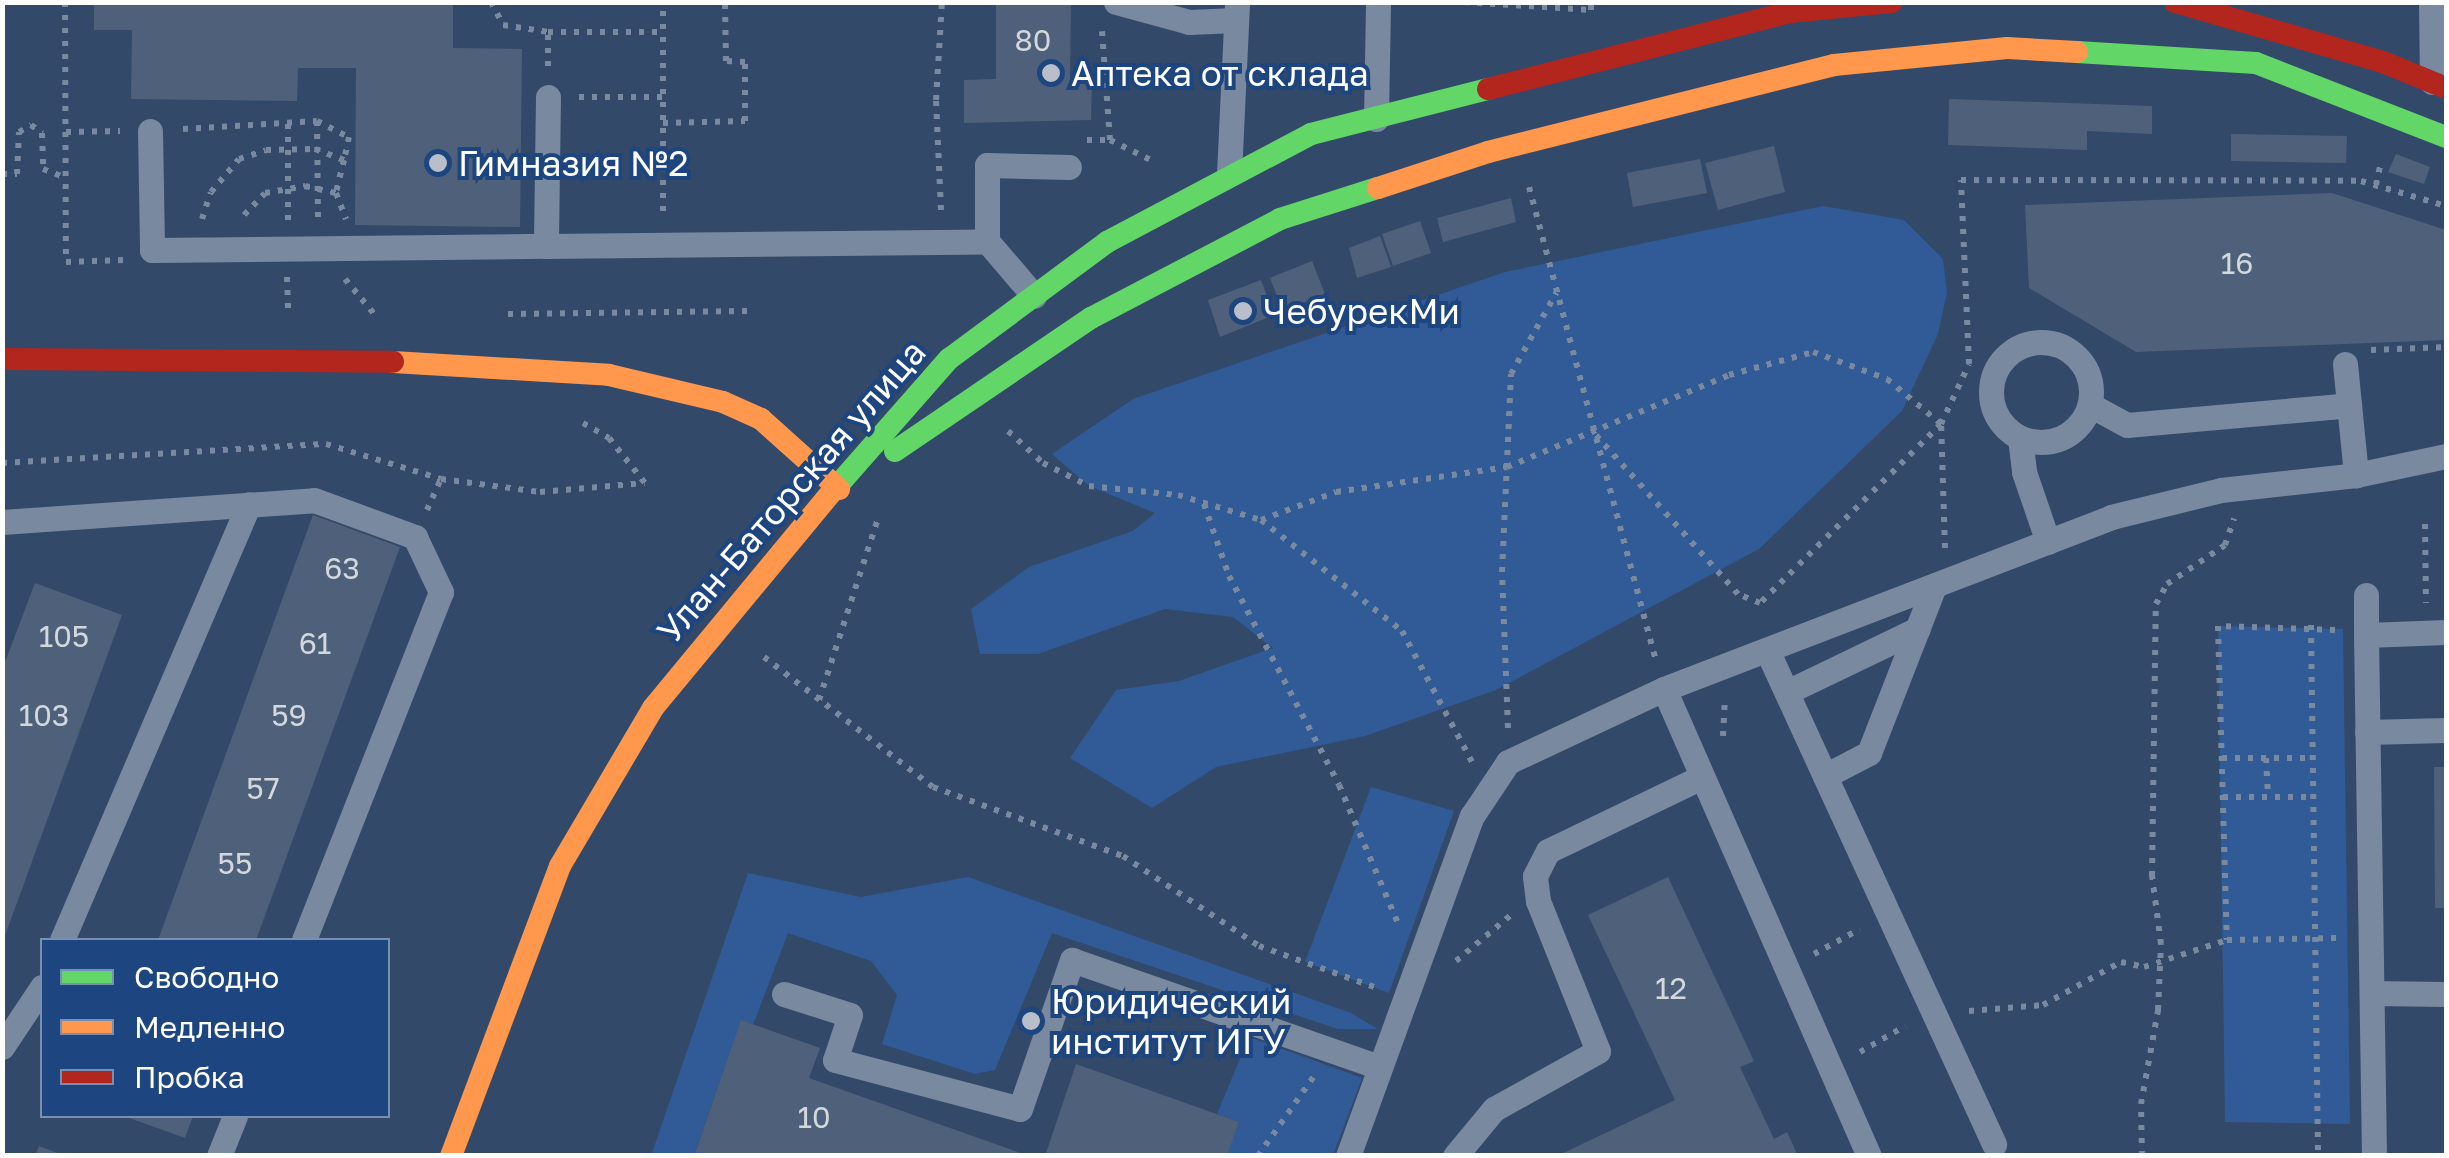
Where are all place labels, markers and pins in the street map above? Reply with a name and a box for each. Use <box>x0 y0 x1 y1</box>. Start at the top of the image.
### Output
place label: Аптека от склада <box>1071 52 1369 94</box>
marker: Аптека от склада <box>1040 62 1062 84</box>
place label: Гимназия №2 <box>458 142 688 184</box>
marker: Гимназия №2 <box>427 152 449 174</box>
place label: ЧебурекМи <box>1263 290 1460 332</box>
marker: ЧебурекМи <box>1232 300 1254 322</box>
place label: Юридический институт ИГУ <box>1051 980 1291 1062</box>
marker: Юридический институт ИГУ <box>1020 1010 1042 1032</box>

